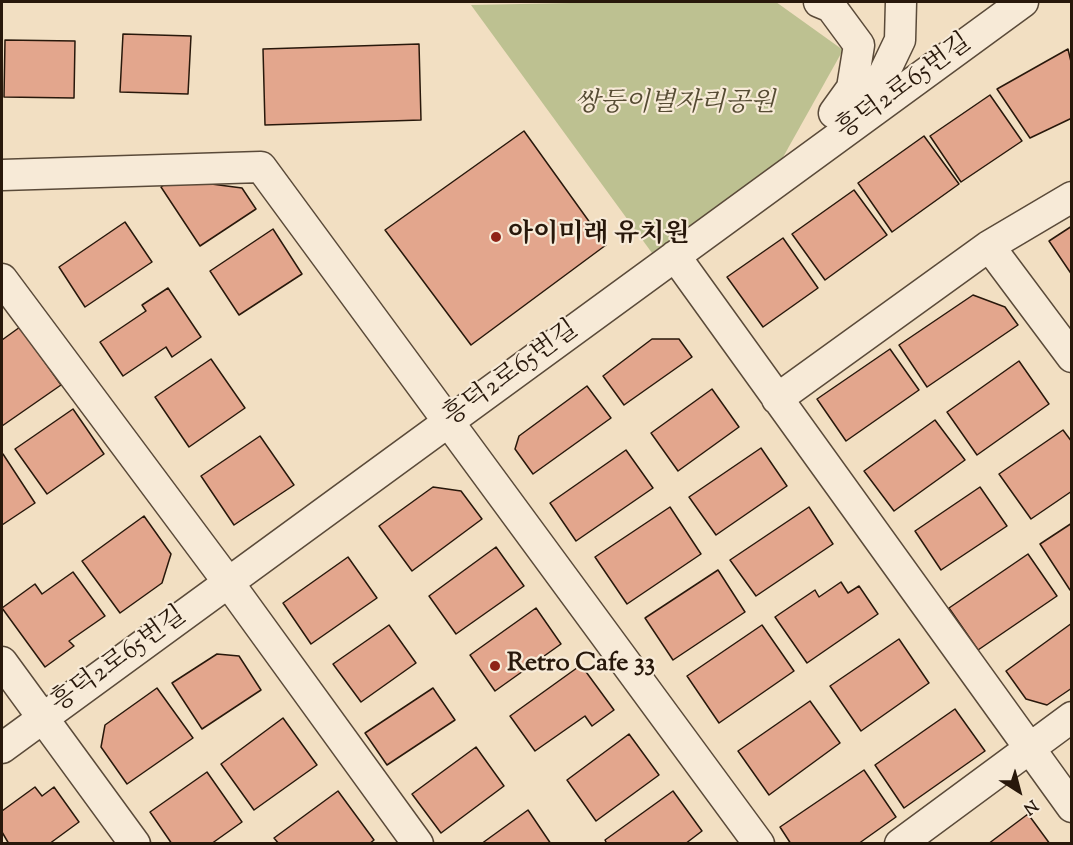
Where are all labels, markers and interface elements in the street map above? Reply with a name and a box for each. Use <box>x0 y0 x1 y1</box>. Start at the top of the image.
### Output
street label: 흥덕2로65번길 <box>831 28 979 148</box>
park label: 쌍둥이별자리공원 <box>575 90 775 122</box>
place label: 아이미래 유치원 <box>508 221 689 253</box>
marker: 아이미래 유치원 <box>489 230 503 244</box>
street label: 흥덕2로65번길 <box>438 315 586 435</box>
street label: 흥덕2로65번길 <box>46 601 194 721</box>
place label: Retro Cafe 33 <box>507 650 655 682</box>
marker: Retro Cafe 33 <box>488 659 502 673</box>
north arrow <box>989 761 1049 821</box>
text: N <box>1018 793 1042 819</box>

